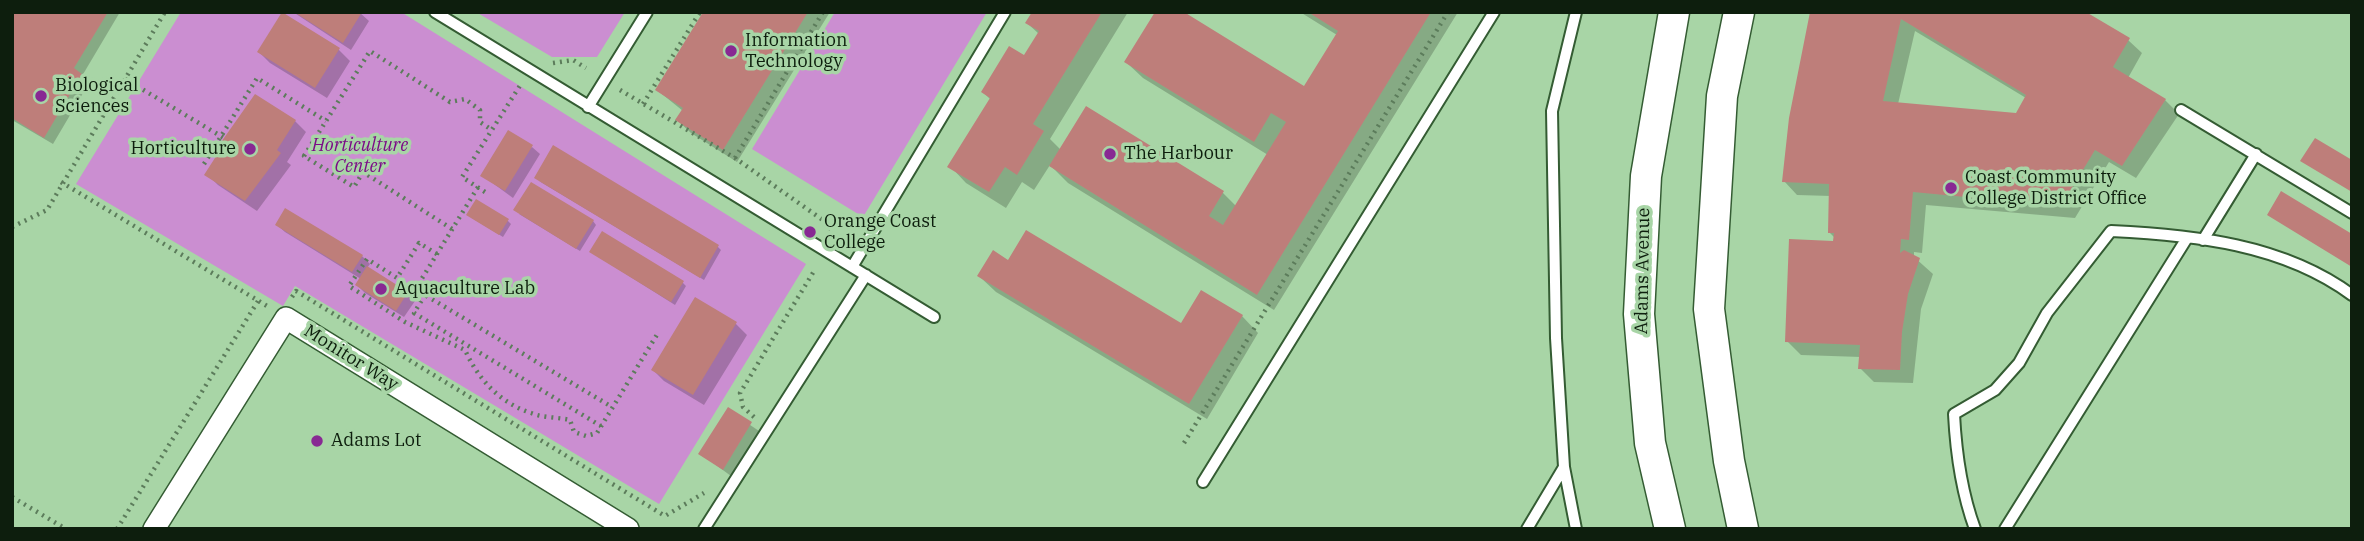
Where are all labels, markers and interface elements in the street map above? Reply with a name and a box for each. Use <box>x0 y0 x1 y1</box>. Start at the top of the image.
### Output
place label: Information Technology <box>745 30 847 72</box>
marker: Information Technology <box>723 43 739 59</box>
place label: Biological Sciences <box>55 75 138 118</box>
marker: Biological Sciences <box>33 88 49 104</box>
park label: Horticulture Center <box>312 135 408 178</box>
place label: Horticulture <box>131 138 236 160</box>
marker: Horticulture <box>242 141 258 157</box>
place label: The Harbour <box>1124 143 1233 165</box>
marker: The Harbour <box>1102 146 1118 162</box>
place label: Coast Community College District Office <box>1965 167 2147 210</box>
marker: Coast Community College District Office <box>1943 180 1959 196</box>
street label: Adams Avenue <box>1631 208 1655 334</box>
place label: Orange Coast College <box>824 211 936 254</box>
marker: Orange Coast College <box>802 224 818 240</box>
place label: Aquaculture Lab <box>395 278 535 300</box>
marker: Aquaculture Lab <box>373 281 389 297</box>
street label: Monitor Way <box>300 320 402 396</box>
place label: Adams Lot <box>331 430 421 452</box>
marker: Adams Lot <box>309 433 325 449</box>

